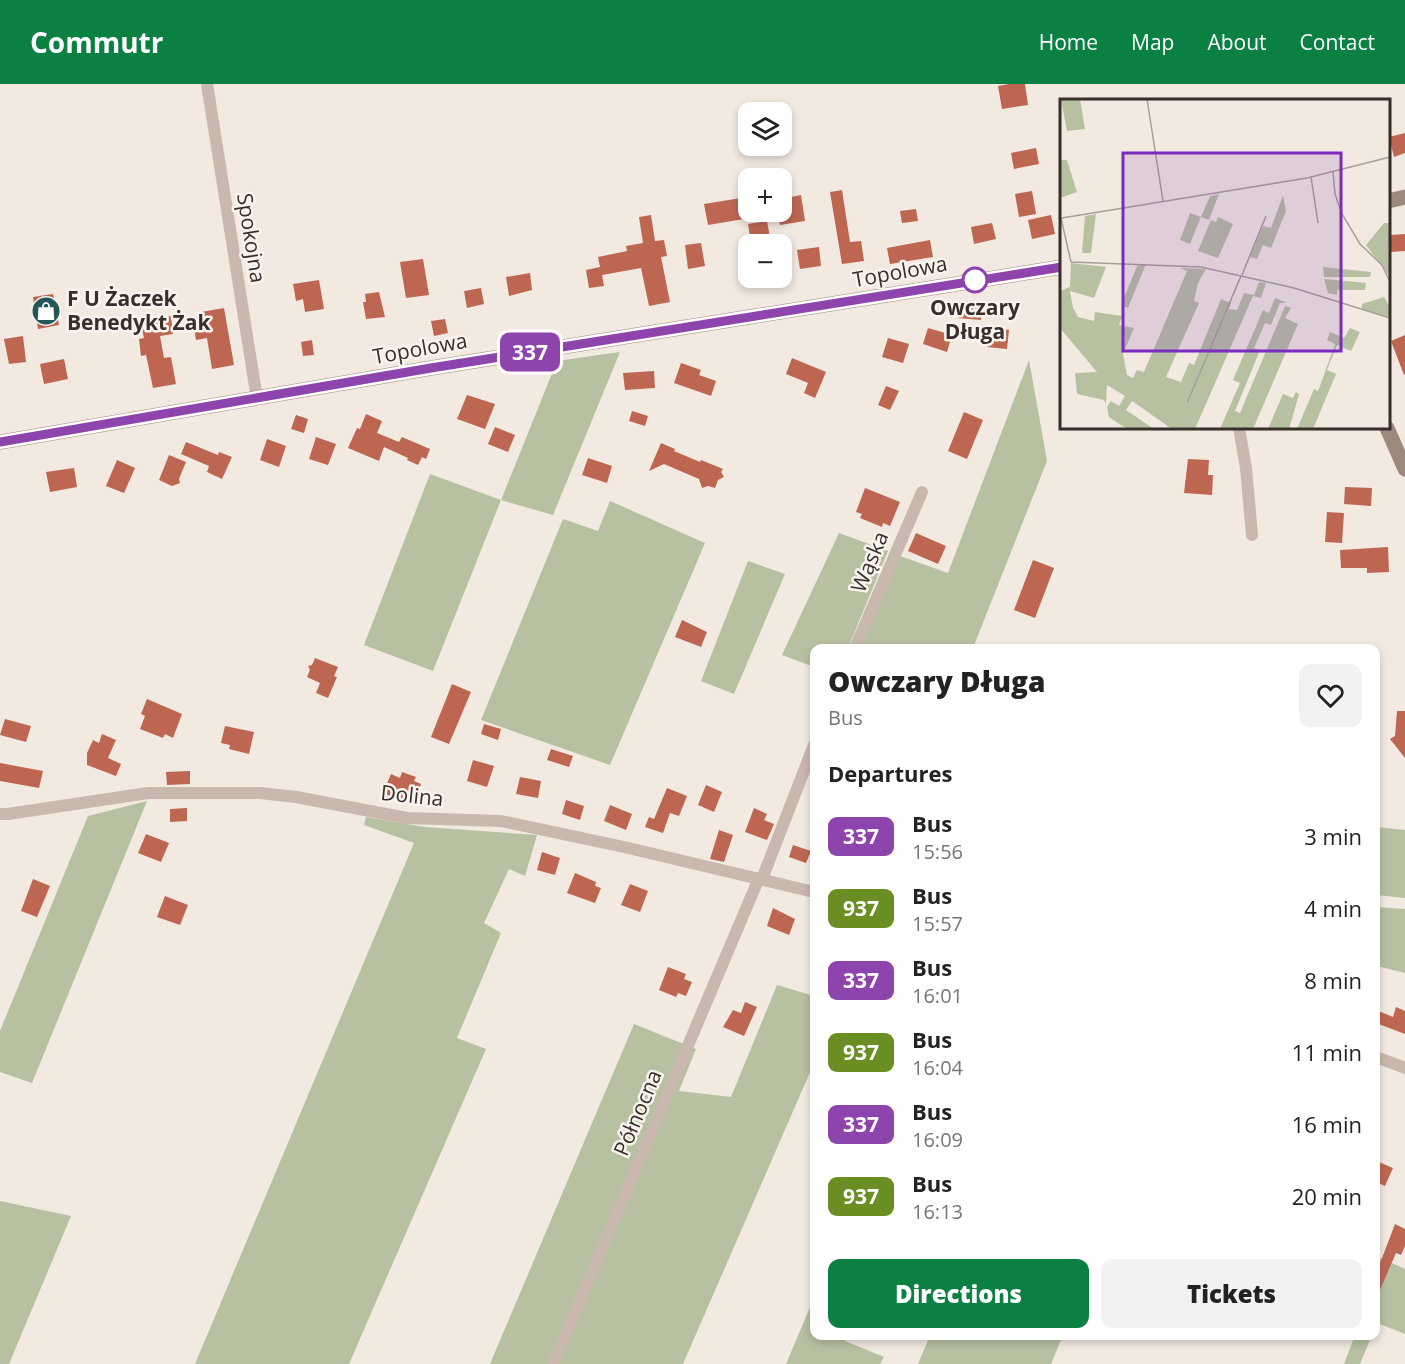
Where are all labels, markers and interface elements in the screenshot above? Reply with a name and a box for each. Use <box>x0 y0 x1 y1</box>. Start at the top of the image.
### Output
text: Commutr <box>30 23 163 61</box>
text: Home <box>1039 28 1098 56</box>
text: Map <box>1131 28 1174 56</box>
text: About <box>1207 28 1267 56</box>
text: Contact <box>1300 28 1375 56</box>
inset map <box>1060 99 1390 429</box>
map controls <box>738 102 792 288</box>
button: layers <box>738 102 792 156</box>
button: + <box>738 168 792 222</box>
street label: Spokojna <box>231 191 273 285</box>
button: − <box>738 234 792 288</box>
street label: Topolowa <box>850 249 949 293</box>
marker: Owczary Długa <box>962 267 988 293</box>
place label: F U Żaczek Benedykt Żak <box>67 284 211 336</box>
place label: Owczary Długa <box>930 293 1020 345</box>
shop icon: F U Żaczek Benedykt Żak <box>30 295 62 327</box>
street label: Topolowa <box>370 326 469 370</box>
line badge: 337 <box>496 332 564 372</box>
text: 337 <box>512 338 548 366</box>
street label: Wąska <box>844 527 894 596</box>
text: Owczary Długa <box>828 662 1045 700</box>
button: heart <box>1299 664 1362 727</box>
text: Bus <box>828 704 863 731</box>
text: Departures <box>828 758 952 788</box>
street label: Dolina <box>379 778 445 812</box>
text: Bus <box>912 808 952 838</box>
text: 3 min <box>1304 821 1362 851</box>
text: 337 <box>843 822 879 850</box>
text: 15:56 <box>912 838 963 865</box>
text: Bus <box>912 880 952 910</box>
text: 4 min <box>1304 893 1362 923</box>
text: 937 <box>843 894 879 922</box>
text: 15:57 <box>912 910 963 937</box>
text: Bus <box>912 952 952 982</box>
text: 8 min <box>1304 965 1362 995</box>
text: 337 <box>843 966 879 994</box>
text: 16:01 <box>912 982 963 1009</box>
text: Bus <box>912 1024 952 1054</box>
text: 11 min <box>1292 1037 1362 1067</box>
text: 937 <box>843 1038 879 1066</box>
text: 16:04 <box>912 1054 963 1081</box>
street label: Północna <box>606 1065 668 1160</box>
text: Bus <box>912 1096 952 1126</box>
text: 16 min <box>1292 1109 1362 1139</box>
text: 337 <box>843 1110 879 1138</box>
text: 16:09 <box>912 1126 963 1153</box>
text: Bus <box>912 1168 952 1198</box>
text: 20 min <box>1292 1181 1362 1211</box>
text: 937 <box>843 1182 879 1210</box>
text: 16:13 <box>912 1198 963 1225</box>
button: Directions <box>828 1259 1089 1328</box>
button: Tickets <box>1101 1259 1362 1328</box>

